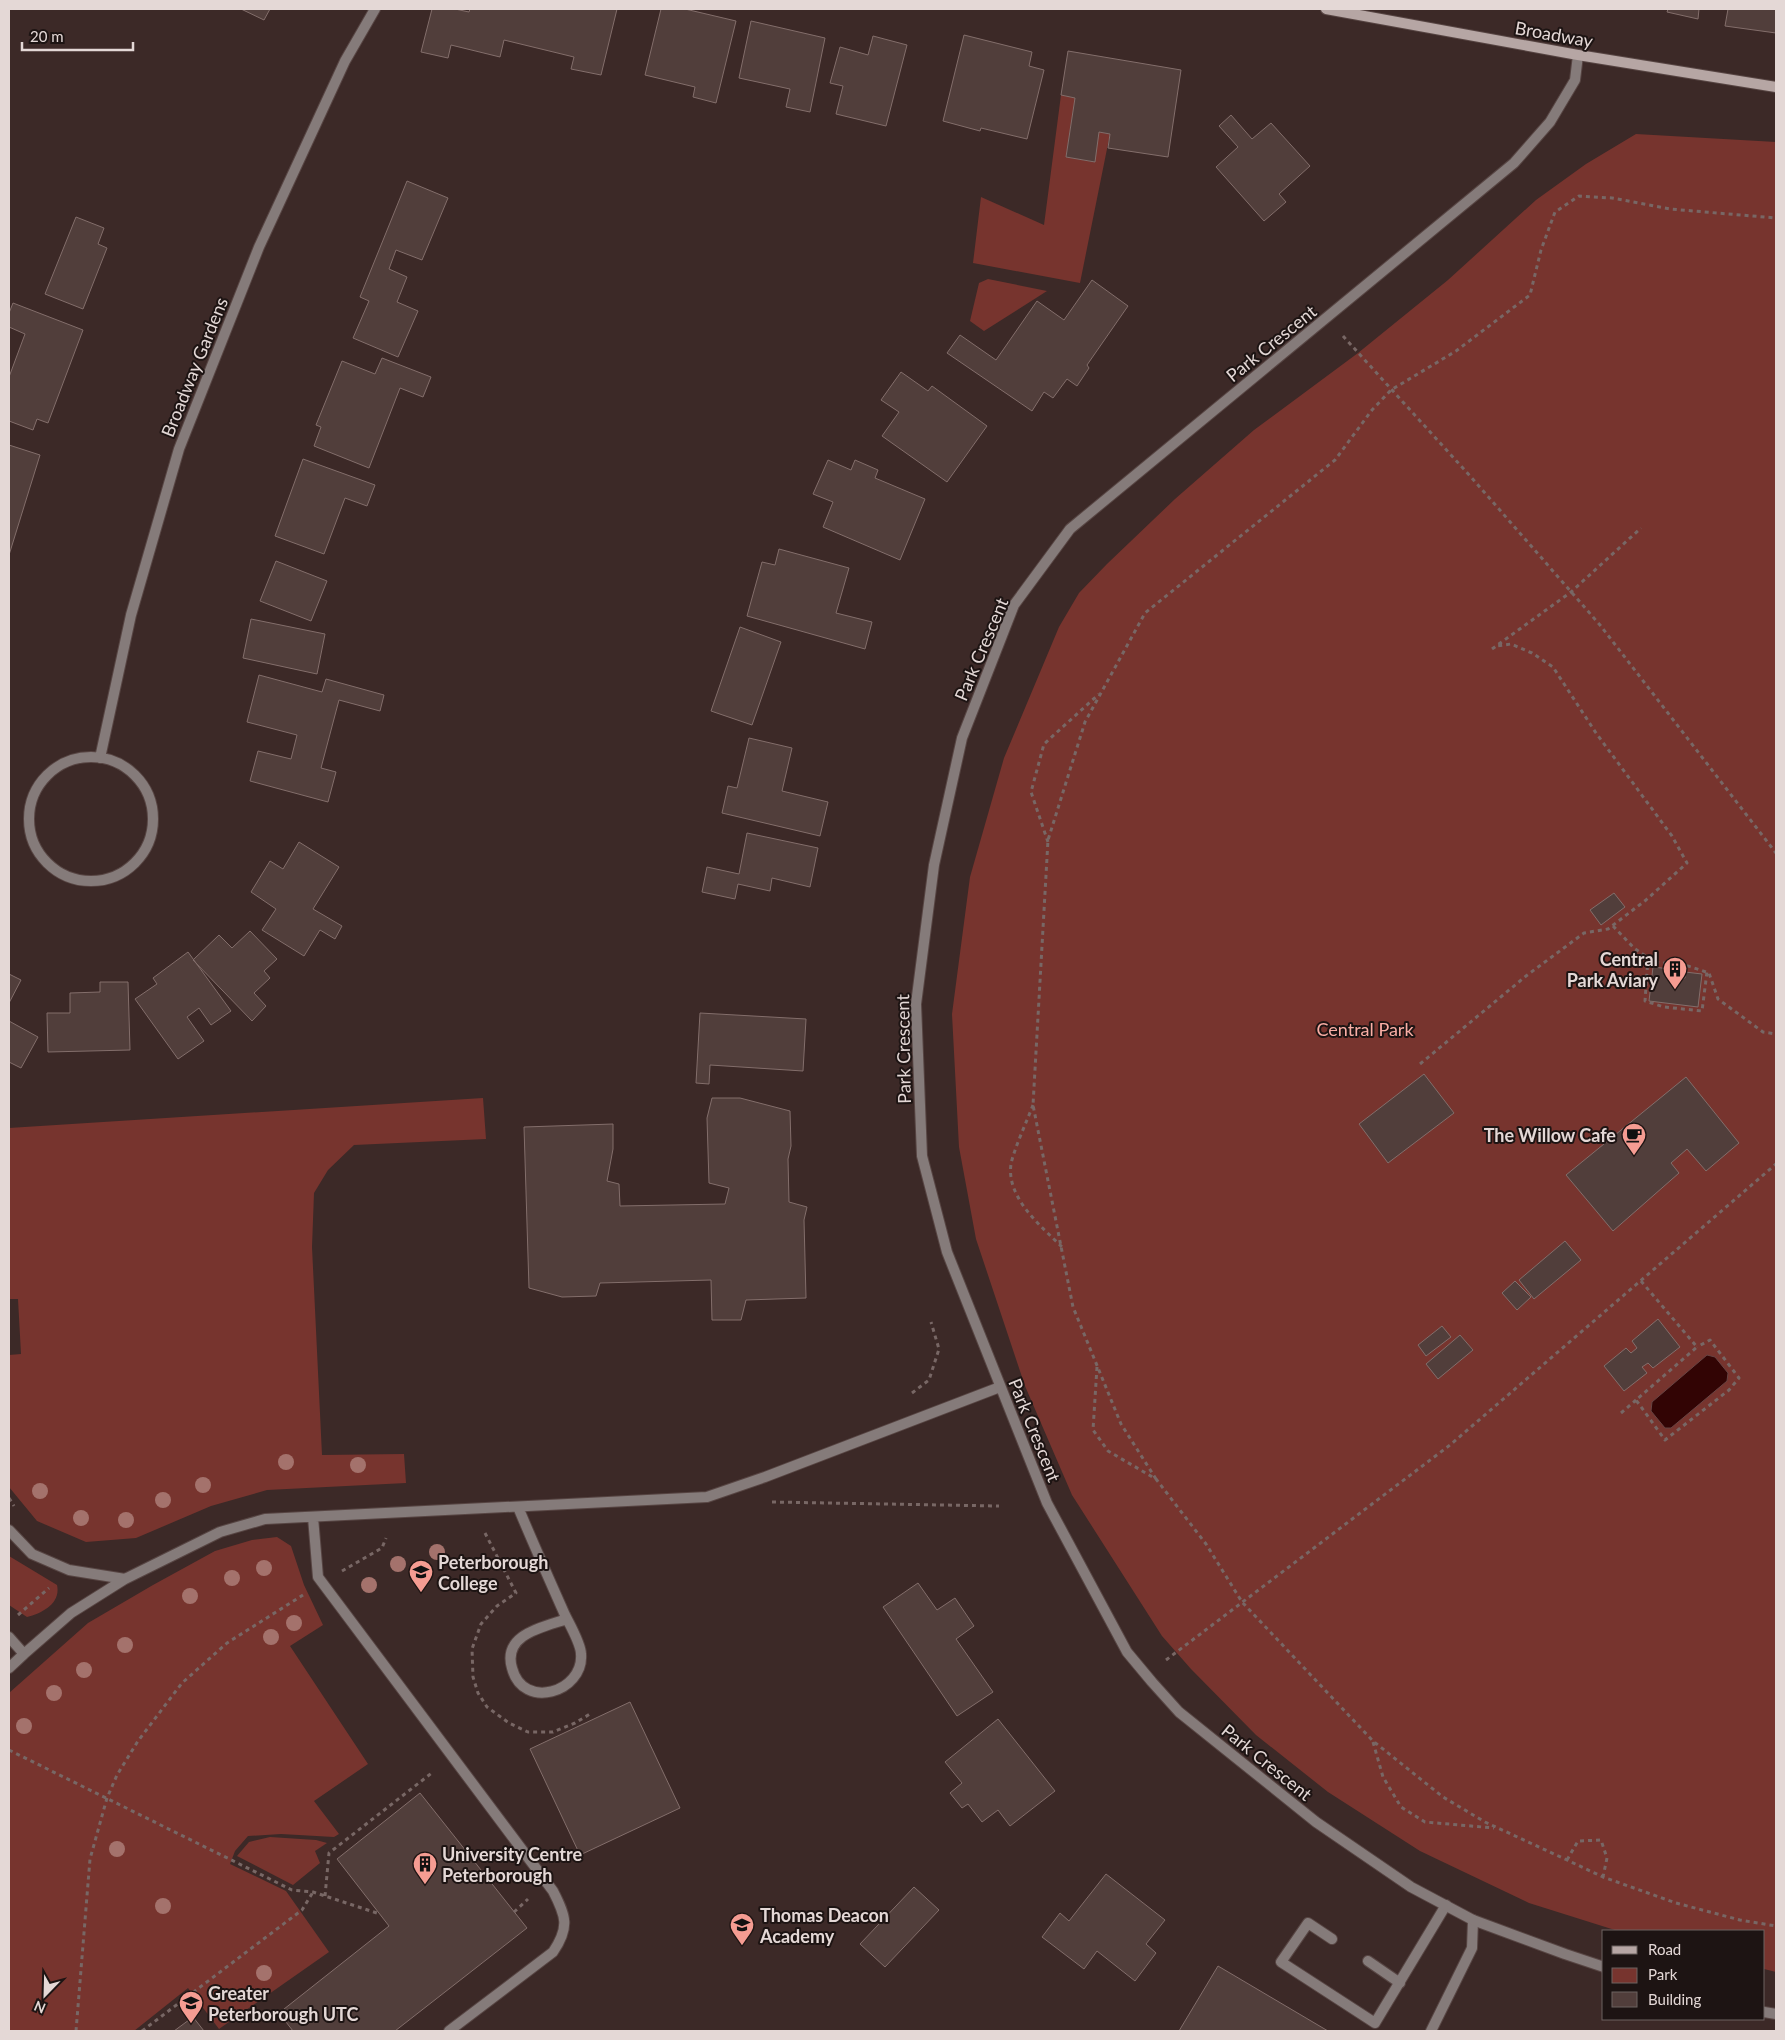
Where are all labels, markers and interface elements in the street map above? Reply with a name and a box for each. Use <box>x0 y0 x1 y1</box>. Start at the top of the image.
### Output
street label: Broadway <box>1513 16 1595 52</box>
scale bar <box>22 20 134 52</box>
text: 20 m <box>30 27 64 45</box>
street label: Broadway Gardens <box>156 294 232 440</box>
street label: Park Crescent <box>1222 300 1321 386</box>
street label: Park Crescent <box>949 594 1013 704</box>
place label: Central Park Aviary <box>1567 948 1658 991</box>
building icon: Central Park Aviary <box>1662 956 1688 990</box>
street label: Park Crescent <box>891 994 915 1104</box>
park label: Central Park <box>1316 1018 1414 1040</box>
cafe icon: The Willow Cafe <box>1621 1122 1647 1156</box>
place label: The Willow Cafe <box>1484 1124 1616 1146</box>
street label: Park Crescent <box>1004 1375 1066 1485</box>
place label: Peterborough College <box>438 1551 548 1594</box>
school or university icon: Peterborough College <box>408 1559 434 1593</box>
street label: Park Crescent <box>1218 1719 1317 1805</box>
place label: University Centre Peterborough <box>442 1843 582 1886</box>
building icon: University Centre Peterborough <box>412 1851 438 1885</box>
place label: Thomas Deacon Academy <box>759 1904 889 1947</box>
school or university icon: Thomas Deacon Academy <box>729 1912 755 1946</box>
legend <box>1602 1930 1765 2020</box>
text: Road <box>1648 1940 1681 1958</box>
text: Park <box>1648 1965 1678 1983</box>
north arrow <box>20 1970 70 2020</box>
place label: Greater Peterborough UTC <box>208 1982 358 2025</box>
school or university icon: Greater Peterborough UTC <box>178 1990 204 2024</box>
text: Building <box>1648 1990 1701 2008</box>
text: N <box>31 1997 48 2017</box>

